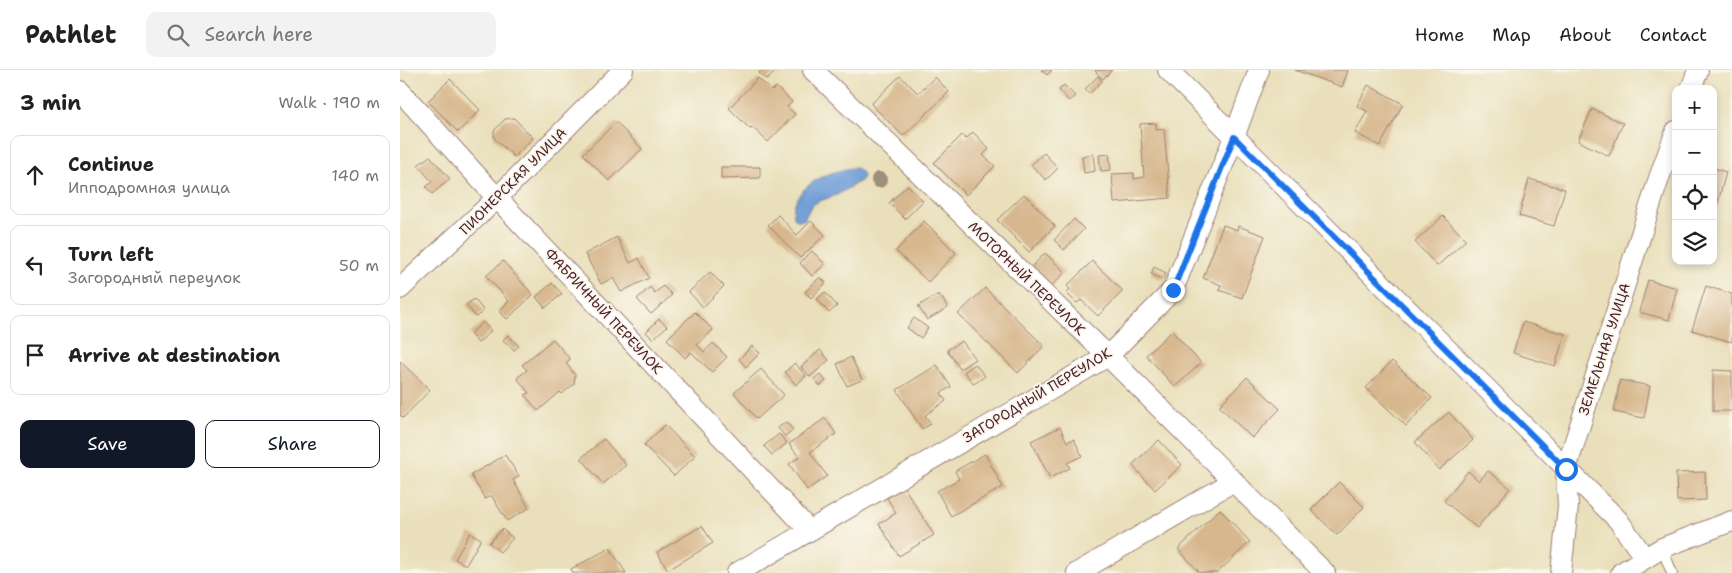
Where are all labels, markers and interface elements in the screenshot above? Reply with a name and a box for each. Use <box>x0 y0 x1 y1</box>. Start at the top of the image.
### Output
search box <box>146 12 496 57</box>
text: Pathlet <box>25 19 116 51</box>
icon: search <box>164 21 192 49</box>
text: Search here <box>204 22 313 47</box>
text: Home <box>1415 23 1464 47</box>
text: Map <box>1492 23 1531 47</box>
text: About <box>1559 23 1612 47</box>
text: Contact <box>1640 23 1707 47</box>
map controls <box>1672 85 1717 265</box>
button: + <box>1672 85 1717 130</box>
text: 3 min <box>20 89 81 117</box>
text: Walk · 190 m <box>278 92 380 113</box>
street label: ПИОНЕРСКАЯ УЛИЦА <box>456 124 570 238</box>
button: − <box>1672 130 1717 175</box>
text: Continue <box>68 152 154 177</box>
icon: ahead <box>21 161 49 189</box>
text: 140 m <box>332 165 379 186</box>
button: locate <box>1672 175 1717 220</box>
text: Ипподромная улица <box>68 177 230 198</box>
street label: МОТОРНЫЙ ПЕРЕУЛОК <box>964 217 1090 339</box>
button: layers <box>1672 220 1717 265</box>
text: Turn left <box>68 242 154 267</box>
street label: ФАБРИЧНЫЙ ПЕРЕУЛОК <box>541 244 667 378</box>
icon: left <box>21 251 49 279</box>
text: 50 m <box>339 255 379 276</box>
text: Загородный переулок <box>68 267 241 288</box>
route end <box>1162 279 1185 302</box>
street label: ЗЕМЕЛЬНАЯ УЛИЦА <box>1574 281 1634 417</box>
icon: arrive <box>21 341 49 369</box>
text: Arrive at destination <box>68 343 280 368</box>
street label: ЗАГОРОДНЫЙ ПЕРЕУЛОК <box>959 343 1115 447</box>
button: Save <box>20 420 195 468</box>
button: Share <box>205 420 380 468</box>
route start <box>1555 458 1578 481</box>

